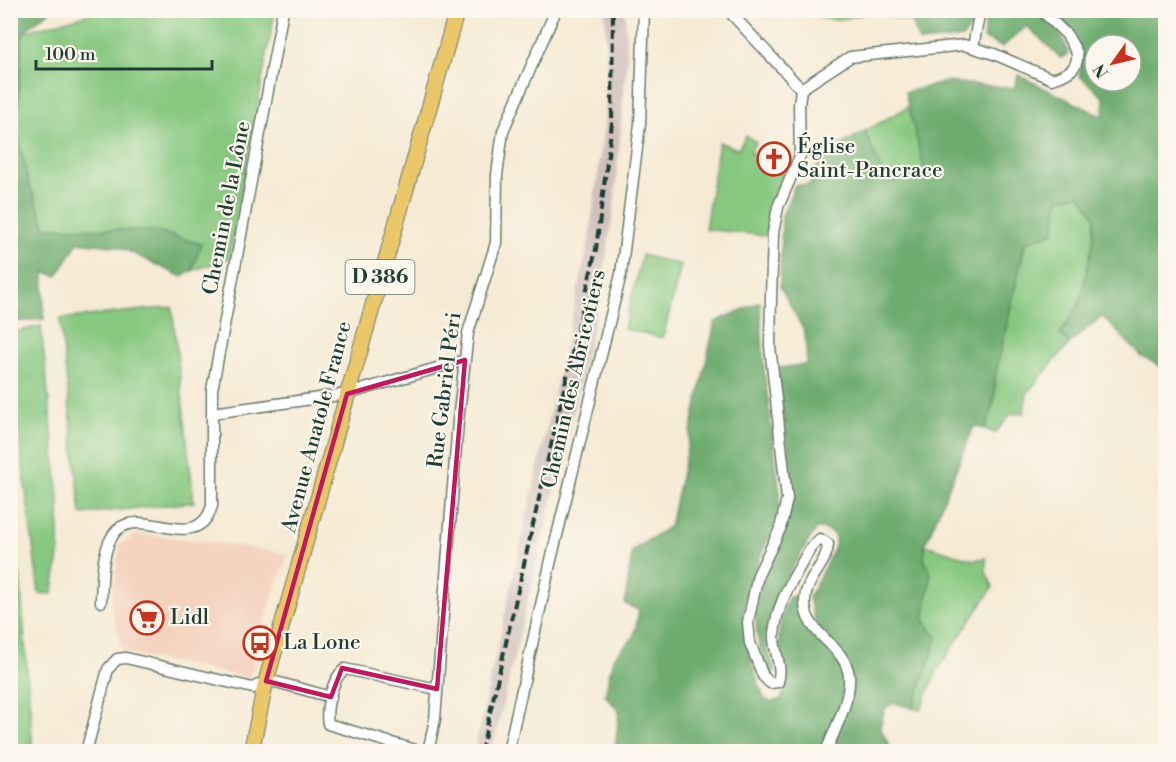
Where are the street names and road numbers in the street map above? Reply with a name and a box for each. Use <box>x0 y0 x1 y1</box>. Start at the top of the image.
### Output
street label: Chemin de la Lône <box>197 119 257 297</box>
road number: D 386 <box>346 260 415 294</box>
street label: Chemin des Abricotiers <box>536 267 612 491</box>
street label: Rue Gabriel Péri <box>423 310 467 470</box>
street label: Avenue Anatole France <box>276 318 358 537</box>

